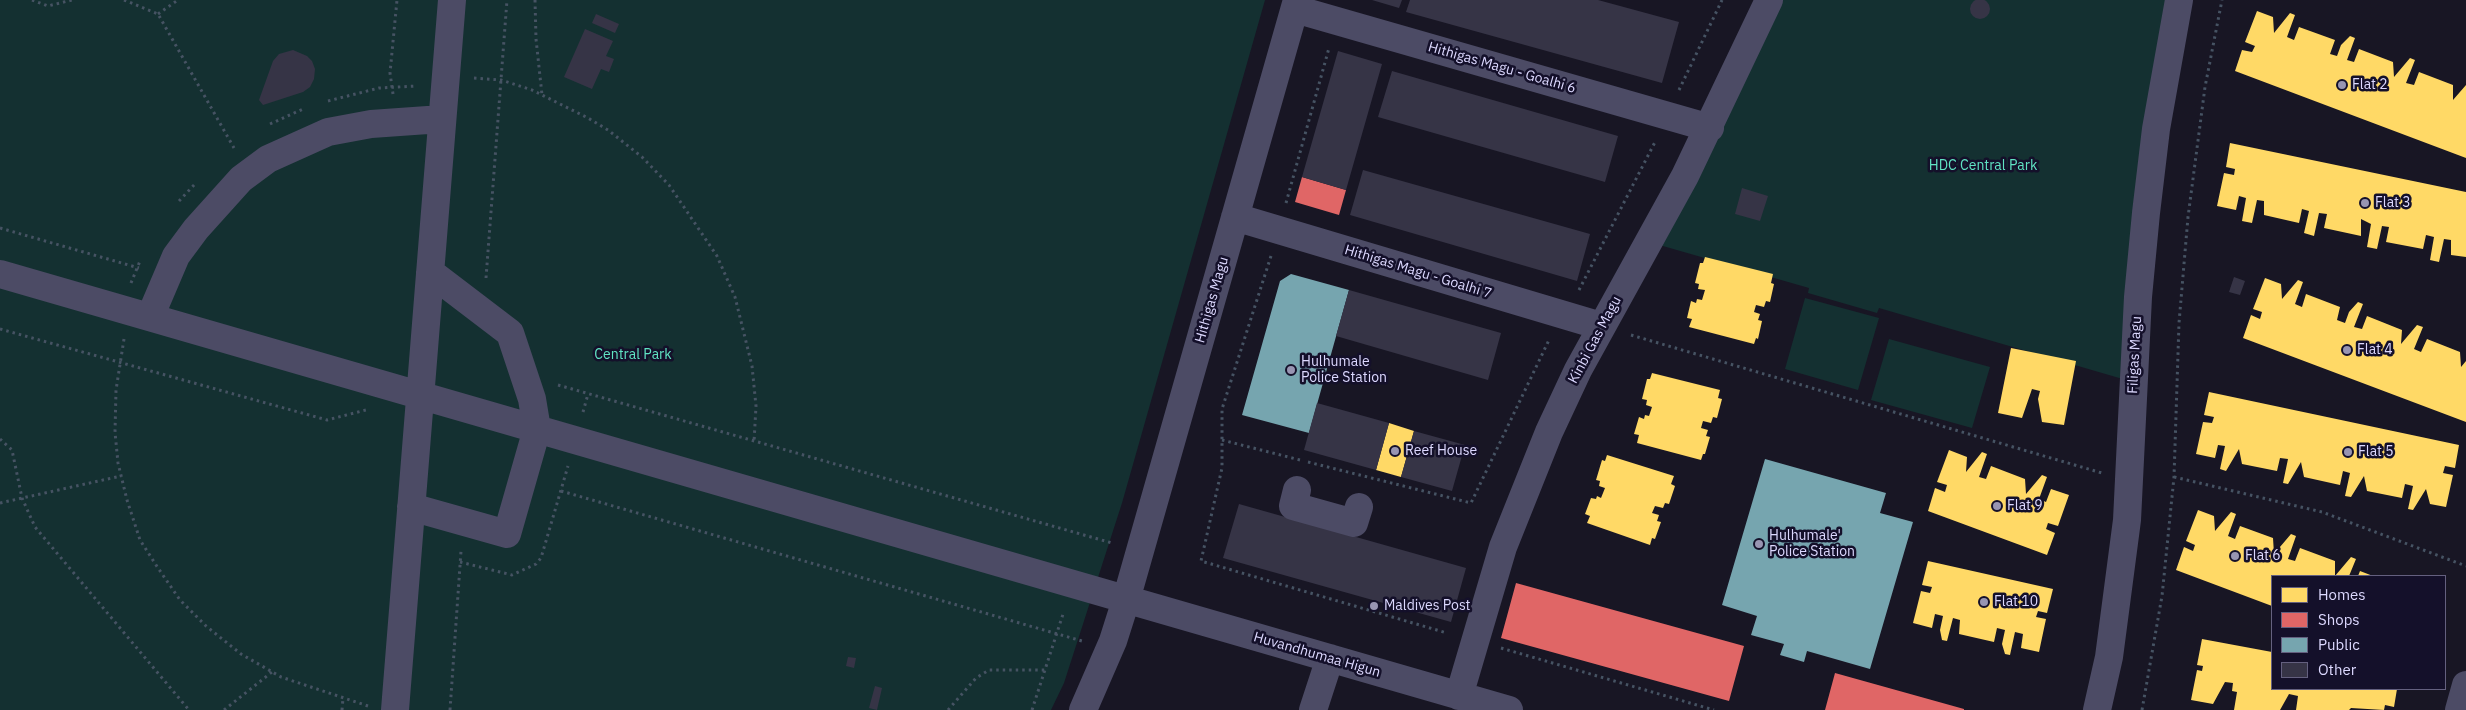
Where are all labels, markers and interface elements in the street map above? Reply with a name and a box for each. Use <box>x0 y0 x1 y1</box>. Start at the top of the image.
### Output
street label: Hithigas Magu - Goalhi 6 <box>1426 39 1578 97</box>
place label: Flat 2 <box>2352 77 2388 93</box>
marker: Flat 2 <box>2336 79 2348 91</box>
park label: HDC Central Park <box>1929 158 2037 174</box>
place label: Flat 3 <box>2375 195 2411 211</box>
marker: Flat 3 <box>2359 197 2371 209</box>
street label: Hithigas Magu - Goalhi 7 <box>1342 242 1494 302</box>
street label: Hithigas Magu <box>1192 255 1232 345</box>
street label: Kinbi Gas Magu <box>1565 293 1625 387</box>
street label: Filigas Magu <box>2125 316 2145 394</box>
place label: Flat 4 <box>2357 342 2393 358</box>
marker: Flat 4 <box>2341 344 2353 356</box>
park label: Central Park <box>594 347 672 363</box>
place label: Hulhumale Police Station <box>1301 354 1387 387</box>
marker: Hulhumale Police Station <box>1285 364 1297 376</box>
place label: Reef House <box>1405 443 1477 459</box>
place label: Flat 5 <box>2358 444 2394 460</box>
marker: Reef House <box>1389 445 1401 457</box>
marker: Flat 5 <box>2342 446 2354 458</box>
place label: Flat 9 <box>2007 498 2043 514</box>
marker: Flat 9 <box>1991 500 2003 512</box>
place label: Hulhumale' Police Station <box>1769 528 1855 560</box>
marker: Hulhumale' Police Station <box>1753 538 1765 550</box>
place label: Flat 6 <box>2245 548 2281 564</box>
marker: Flat 6 <box>2229 550 2241 562</box>
legend <box>2271 575 2446 690</box>
text: Homes <box>2318 585 2366 604</box>
place label: Flat 10 <box>1994 594 2038 610</box>
marker: Flat 10 <box>1978 596 1990 608</box>
place label: Maldives Post <box>1384 598 1471 614</box>
marker: Maldives Post <box>1368 600 1380 612</box>
text: Shops <box>2318 610 2360 629</box>
street label: Huvandhumaa Higun <box>1252 629 1382 681</box>
text: Public <box>2318 635 2360 654</box>
text: Other <box>2318 660 2356 679</box>

